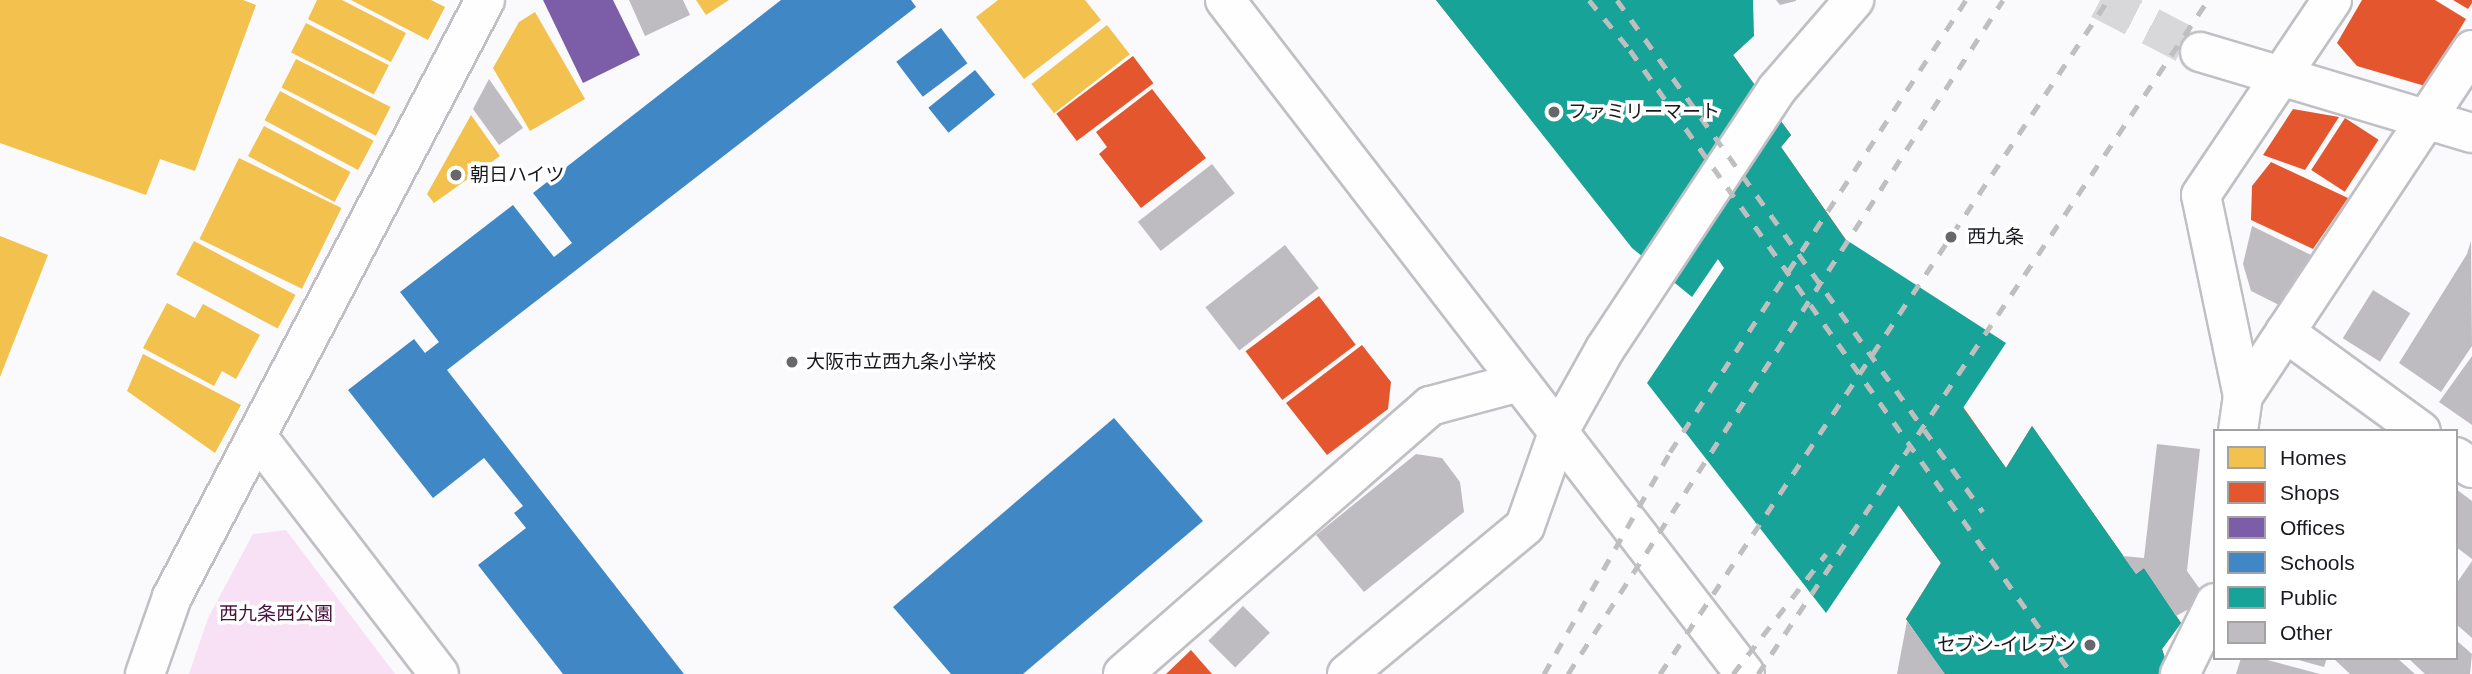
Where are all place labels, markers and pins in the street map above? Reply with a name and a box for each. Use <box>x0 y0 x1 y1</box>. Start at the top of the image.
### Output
place label: ファミリーマート <box>1568 101 1720 123</box>
marker: ファミリーマート <box>1546 104 1562 120</box>
place label: 朝日ハイツ <box>470 164 565 186</box>
marker: 朝日ハイツ <box>448 167 464 183</box>
place label: 西九条 <box>1967 226 2024 248</box>
marker: 西九条 <box>1941 227 1961 247</box>
place label: 大阪市立西九条小学校 <box>806 351 996 373</box>
marker: 大阪市立西九条小学校 <box>784 354 800 370</box>
place label: セブン-イレブン <box>1937 634 2076 656</box>
marker: セブン-イレブン <box>2082 637 2098 653</box>

